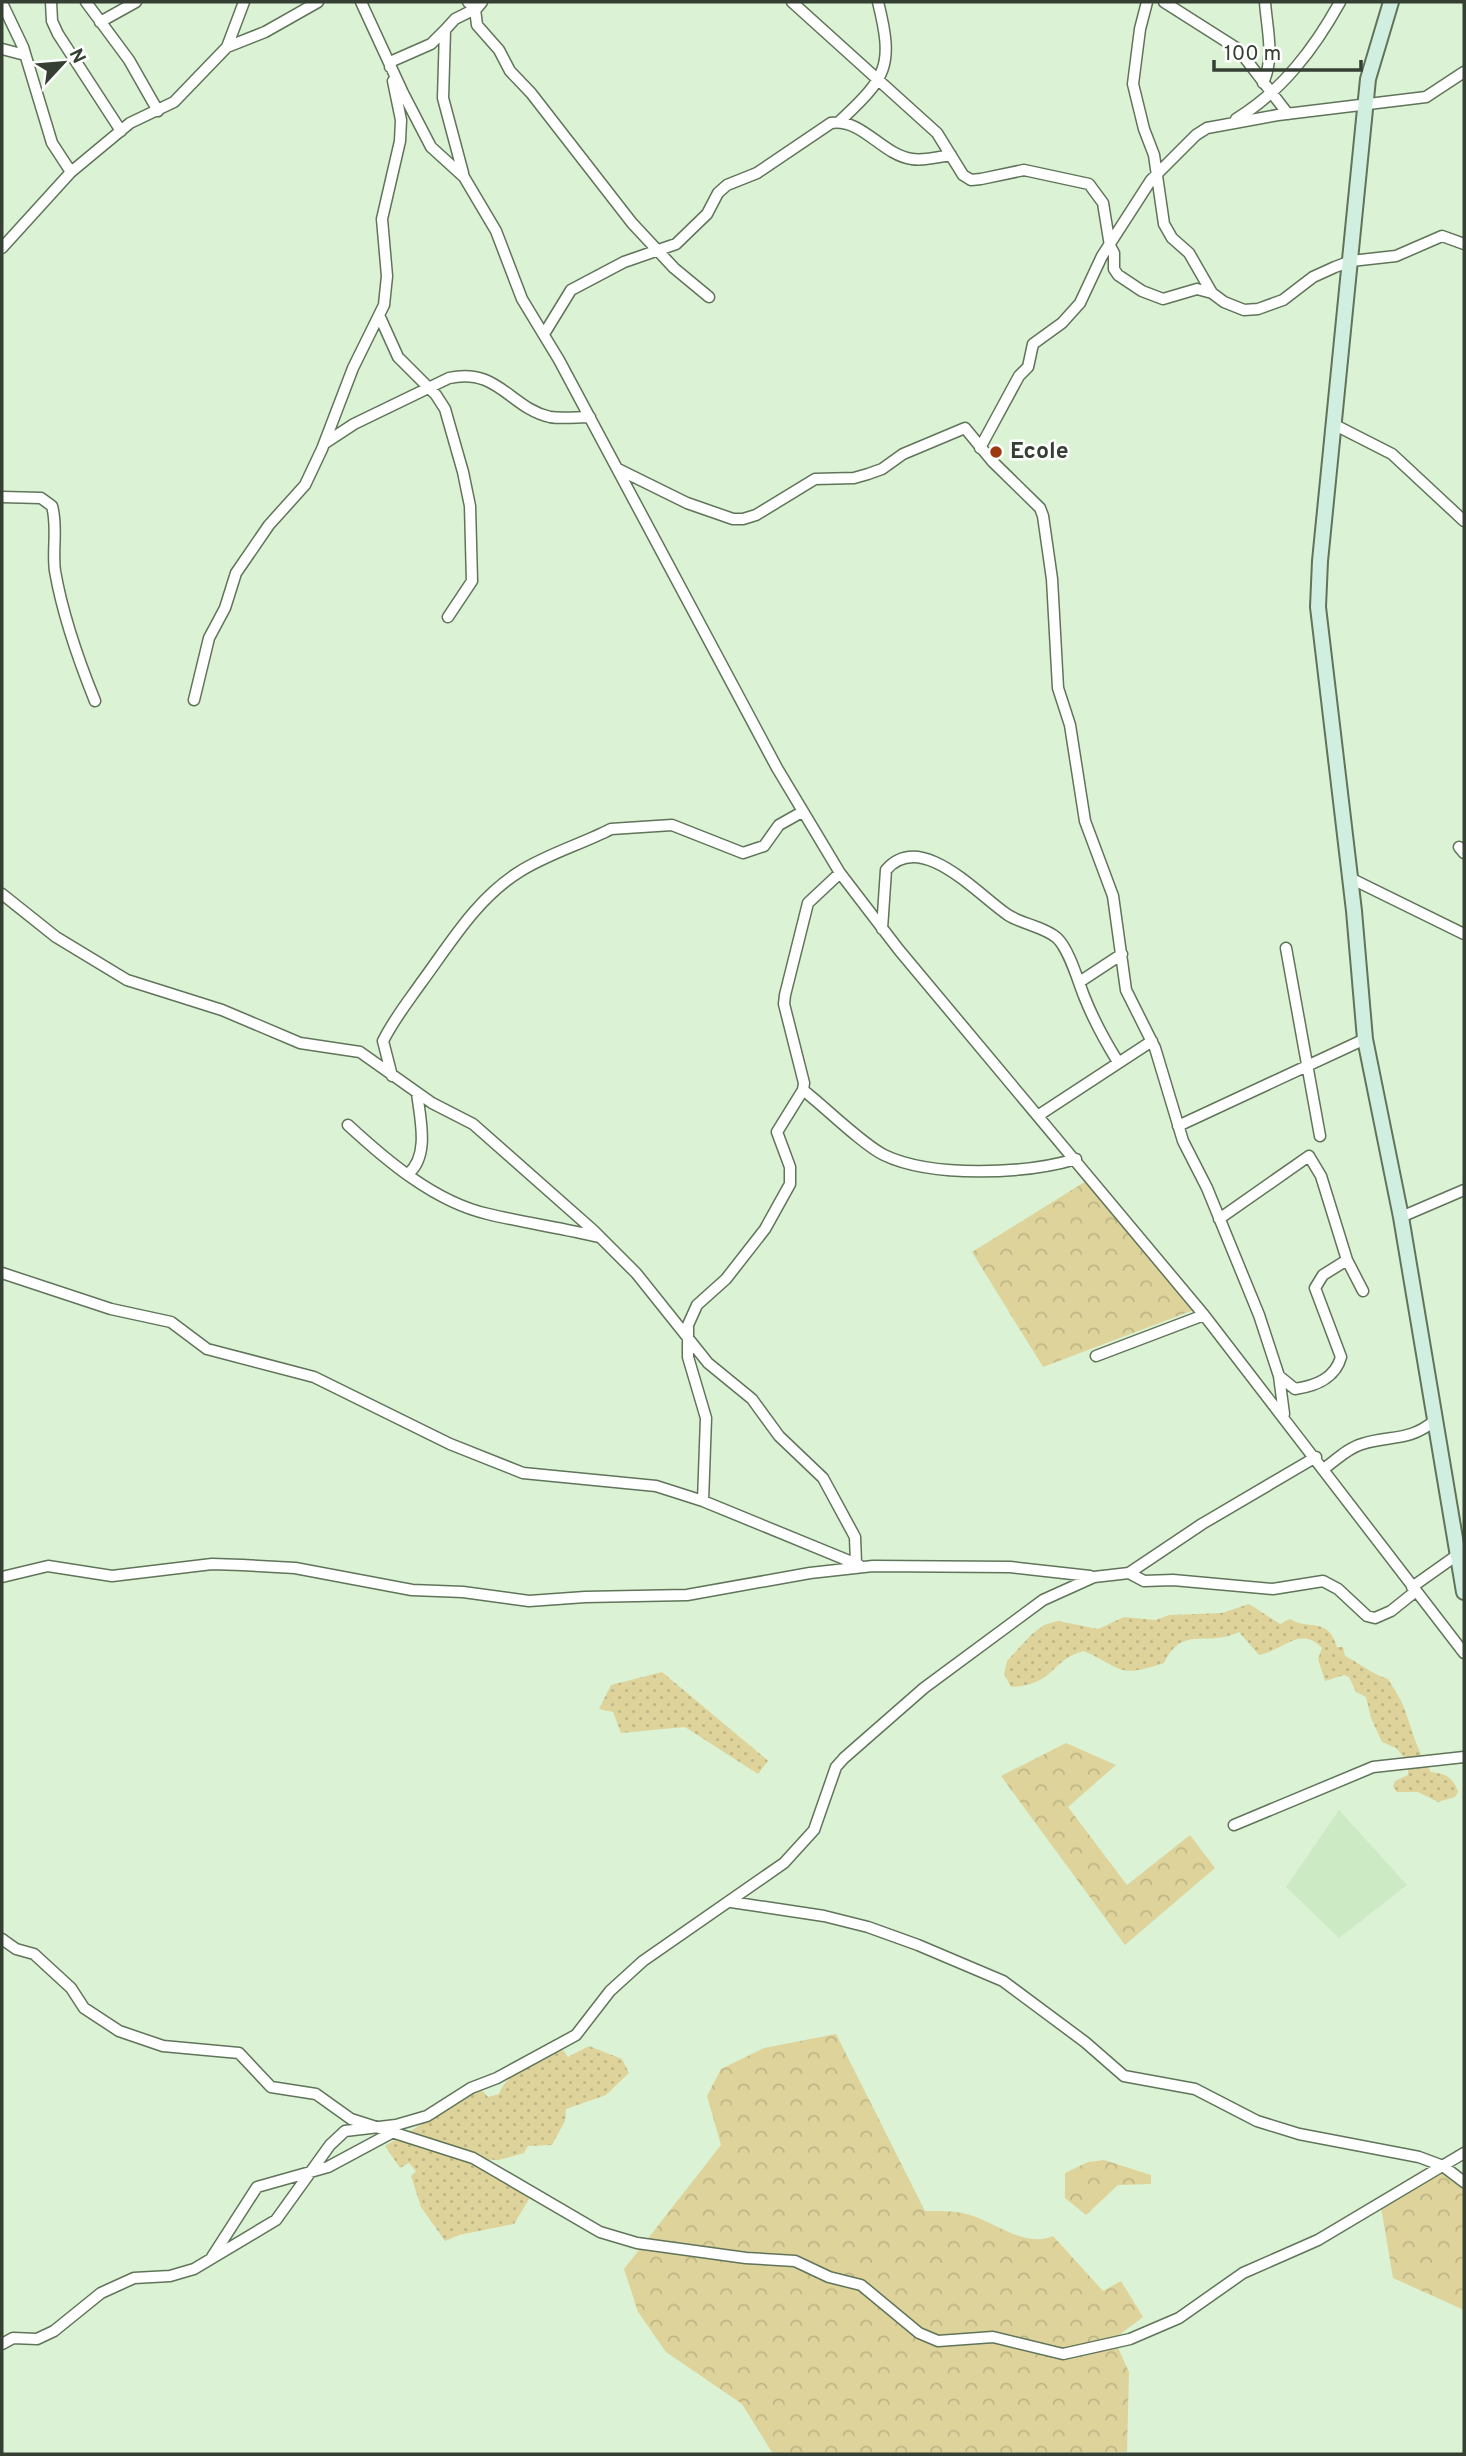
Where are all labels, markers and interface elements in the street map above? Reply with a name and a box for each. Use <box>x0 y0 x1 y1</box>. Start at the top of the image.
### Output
north arrow <box>28 28 98 98</box>
scale bar <box>1214 28 1361 72</box>
text: 100 m <box>1224 41 1281 68</box>
text: N <box>63 45 90 68</box>
place label: Ecole <box>1010 438 1068 467</box>
marker: Ecole <box>988 444 1004 460</box>

